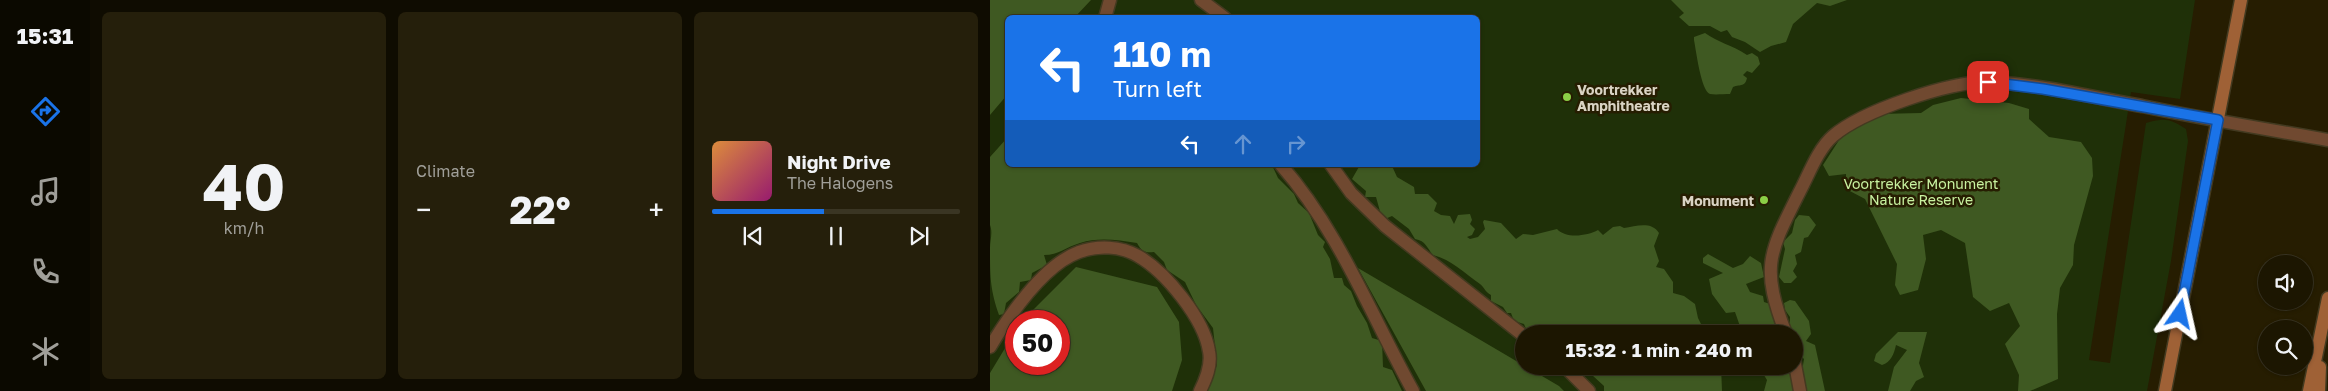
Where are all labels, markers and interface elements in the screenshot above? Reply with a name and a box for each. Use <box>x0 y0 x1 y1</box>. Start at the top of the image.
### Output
text: 15:31 <box>17 22 73 49</box>
text: 110 m <box>1113 33 1211 75</box>
icon: left <box>1030 35 1095 100</box>
pin <box>1967 61 2009 103</box>
icon: arrive <box>1974 68 2002 96</box>
text: Turn left <box>1113 75 1202 102</box>
place label: Voortrekker Amphitheatre <box>1577 81 1670 114</box>
marker: Voortrekker Amphitheatre <box>1561 91 1573 103</box>
icon: directions <box>28 94 63 129</box>
icon: left <box>1176 130 1204 158</box>
icon: ahead <box>1229 130 1257 158</box>
icon: right <box>1282 130 1310 158</box>
text: 40 <box>203 146 285 224</box>
text: Night Drive <box>787 150 891 173</box>
text: Climate <box>416 161 475 181</box>
text: The Halogens <box>787 173 893 193</box>
icon: music <box>28 174 63 209</box>
park label: Voortrekker Monument Nature Reserve <box>1844 175 1998 208</box>
text: 22° <box>509 187 571 232</box>
place label: Monument <box>1682 192 1754 209</box>
text: − <box>416 193 431 226</box>
text: + <box>649 193 664 226</box>
marker: Monument <box>1758 194 1770 206</box>
text: km/h <box>224 218 264 238</box>
icon: previous <box>739 222 767 250</box>
icon: pause <box>822 222 850 250</box>
icon: next <box>905 222 933 250</box>
icon: phone <box>28 254 63 289</box>
map controls <box>2258 255 2313 375</box>
button: sound <box>2258 255 2313 310</box>
position arrow <box>2153 287 2205 339</box>
speed limit sign: 50 <box>1005 310 1070 375</box>
button: search <box>2258 320 2313 375</box>
icon: climate <box>28 334 63 369</box>
text: 15:32 · 1 min · 240 m <box>1566 338 1752 361</box>

